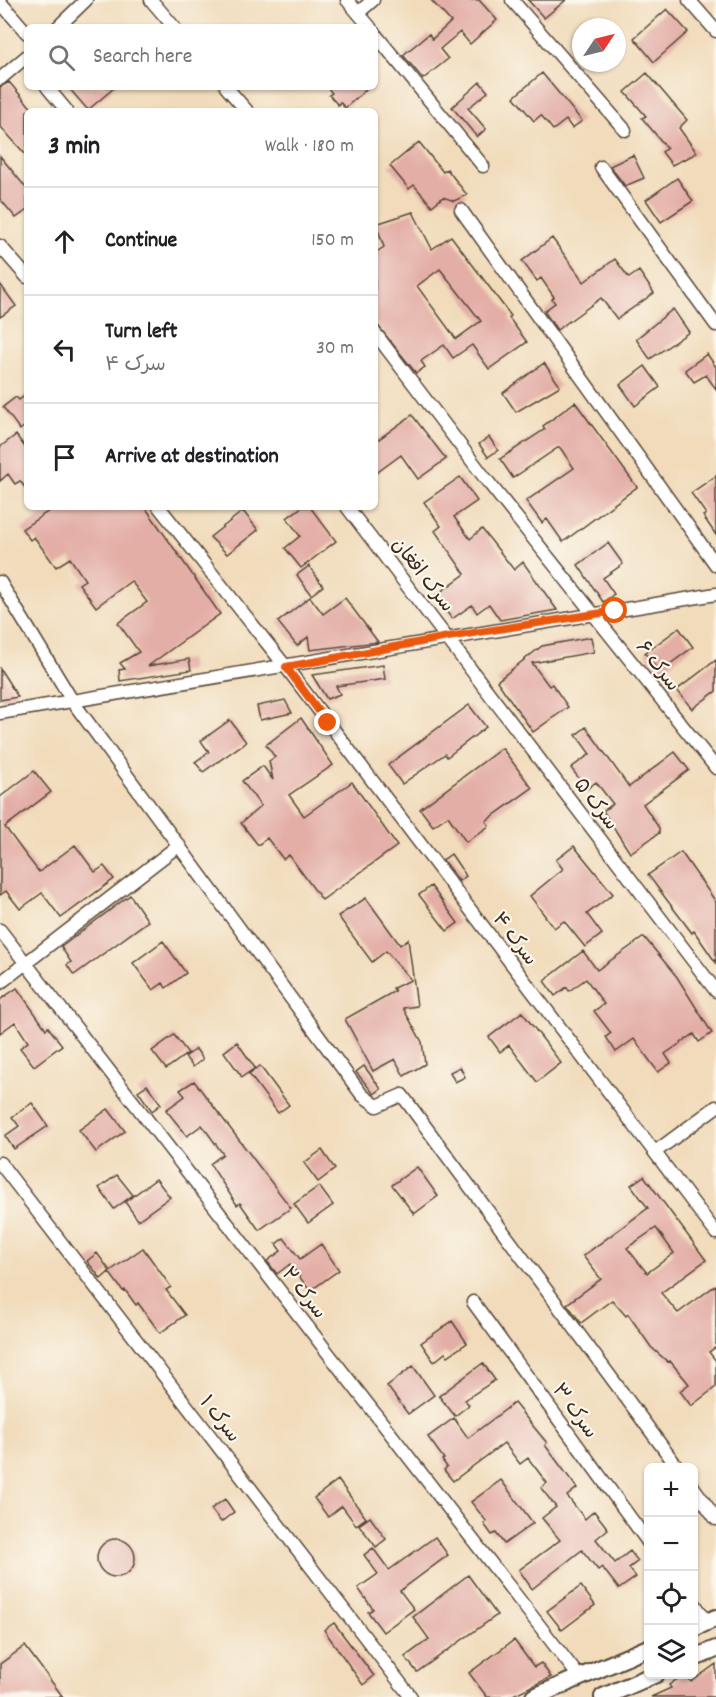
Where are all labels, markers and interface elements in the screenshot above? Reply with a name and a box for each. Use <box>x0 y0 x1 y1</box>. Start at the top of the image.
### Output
north arrow <box>572 18 626 72</box>
search box <box>24 24 378 90</box>
icon: search <box>45 41 78 74</box>
text: Search here <box>93 42 192 73</box>
text: 3 min <box>48 129 100 166</box>
text: Walk · 180 m <box>265 133 354 161</box>
icon: ahead <box>48 225 81 258</box>
text: Continue <box>105 226 177 257</box>
text: 150 m <box>311 227 354 255</box>
text: Turn left <box>105 317 177 348</box>
icon: left <box>48 333 81 366</box>
text: 30 m <box>316 335 354 363</box>
text: سرک ۴ <box>105 352 166 380</box>
icon: arrive <box>48 441 81 474</box>
text: Arrive at destination <box>105 442 279 473</box>
street label: سرک افغان <box>384 533 460 619</box>
route start <box>601 597 627 623</box>
street label: سرک ۶ <box>628 635 685 698</box>
route end <box>314 709 340 735</box>
street label: سرک ۵ <box>566 773 624 837</box>
street label: سرک ۴ <box>484 907 543 972</box>
street label: سرک ۲ <box>273 1262 332 1326</box>
street label: سرک ۳ <box>544 1378 603 1445</box>
street label: سرک ۱ <box>191 1390 246 1449</box>
map controls <box>644 1463 698 1679</box>
button: + <box>644 1463 698 1517</box>
button: − <box>644 1517 698 1571</box>
button: locate <box>644 1571 698 1625</box>
button: layers <box>644 1625 698 1679</box>

